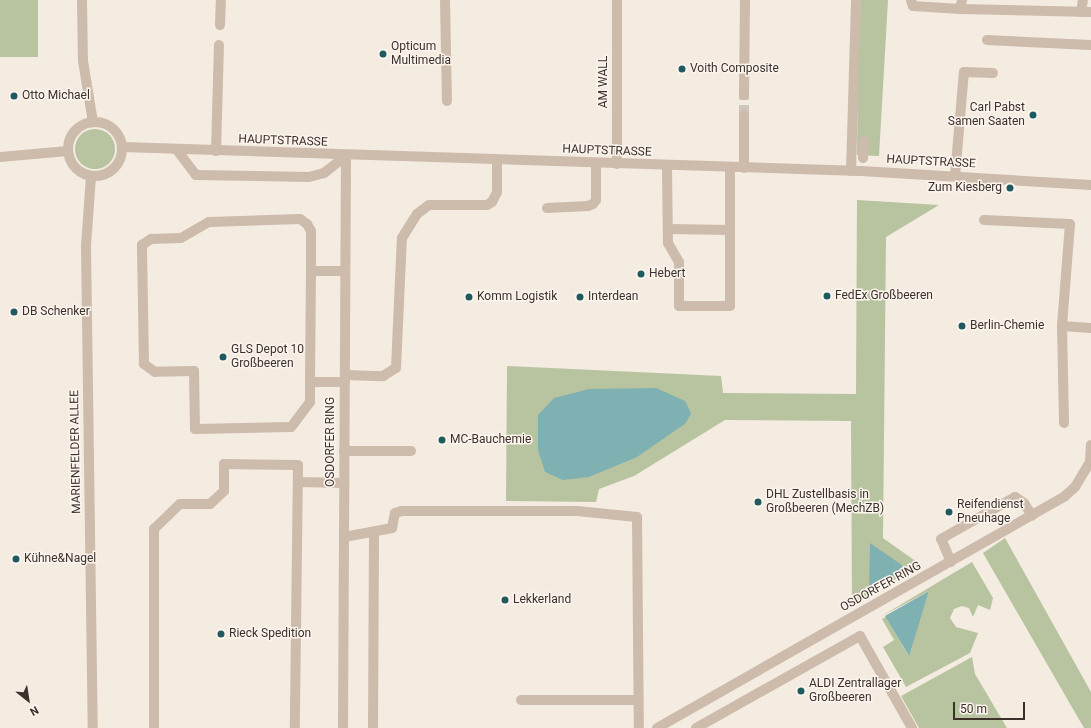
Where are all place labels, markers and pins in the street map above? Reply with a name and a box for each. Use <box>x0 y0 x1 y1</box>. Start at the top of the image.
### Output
place label: Opticum Multimedia <box>391 40 451 68</box>
marker: Opticum Multimedia <box>378 49 388 59</box>
place label: Voith Composite <box>690 62 779 76</box>
marker: Voith Composite <box>677 64 687 74</box>
place label: Otto Michael <box>22 89 90 103</box>
marker: Otto Michael <box>9 91 19 101</box>
place label: Carl Pabst Samen Saaten <box>948 101 1025 129</box>
marker: Carl Pabst Samen Saaten <box>1028 110 1038 120</box>
place label: Zum Kiesberg <box>928 181 1002 195</box>
marker: Zum Kiesberg <box>1005 183 1015 193</box>
place label: Hebert <box>649 267 685 281</box>
marker: Hebert <box>636 269 646 279</box>
place label: FedEx Großbeeren <box>835 289 933 303</box>
place label: Komm Logistik <box>477 290 557 304</box>
place label: Interdean <box>588 290 638 304</box>
marker: FedEx Großbeeren <box>822 291 832 301</box>
marker: Komm Logistik <box>464 292 474 302</box>
marker: Interdean <box>575 292 585 302</box>
place label: DB Schenker <box>22 305 90 319</box>
marker: DB Schenker <box>9 307 19 317</box>
place label: Berlin-Chemie <box>970 319 1044 333</box>
marker: Berlin-Chemie <box>957 321 967 331</box>
place label: GLS Depot 10 Großbeeren <box>231 343 304 371</box>
marker: GLS Depot 10 Großbeeren <box>218 352 228 362</box>
place label: MC-Bauchemie <box>450 433 531 447</box>
marker: MC-Bauchemie <box>437 435 447 445</box>
place label: DHL Zustellbasis in Großbeeren (MechZB) <box>766 488 884 516</box>
marker: DHL Zustellbasis in Großbeeren (MechZB) <box>753 497 763 507</box>
place label: Reifendienst Pneuhage <box>957 498 1023 526</box>
marker: Reifendienst Pneuhage <box>944 507 954 517</box>
place label: Kühne&Nagel <box>24 552 96 566</box>
marker: Kühne&Nagel <box>11 554 21 564</box>
place label: Lekkerland <box>513 593 571 607</box>
marker: Lekkerland <box>500 595 510 605</box>
place label: Rieck Spedition <box>229 627 311 641</box>
marker: Rieck Spedition <box>216 629 226 639</box>
place label: ALDI Zentrallager Großbeeren <box>809 677 901 705</box>
marker: ALDI Zentrallager Großbeeren <box>796 686 806 696</box>

